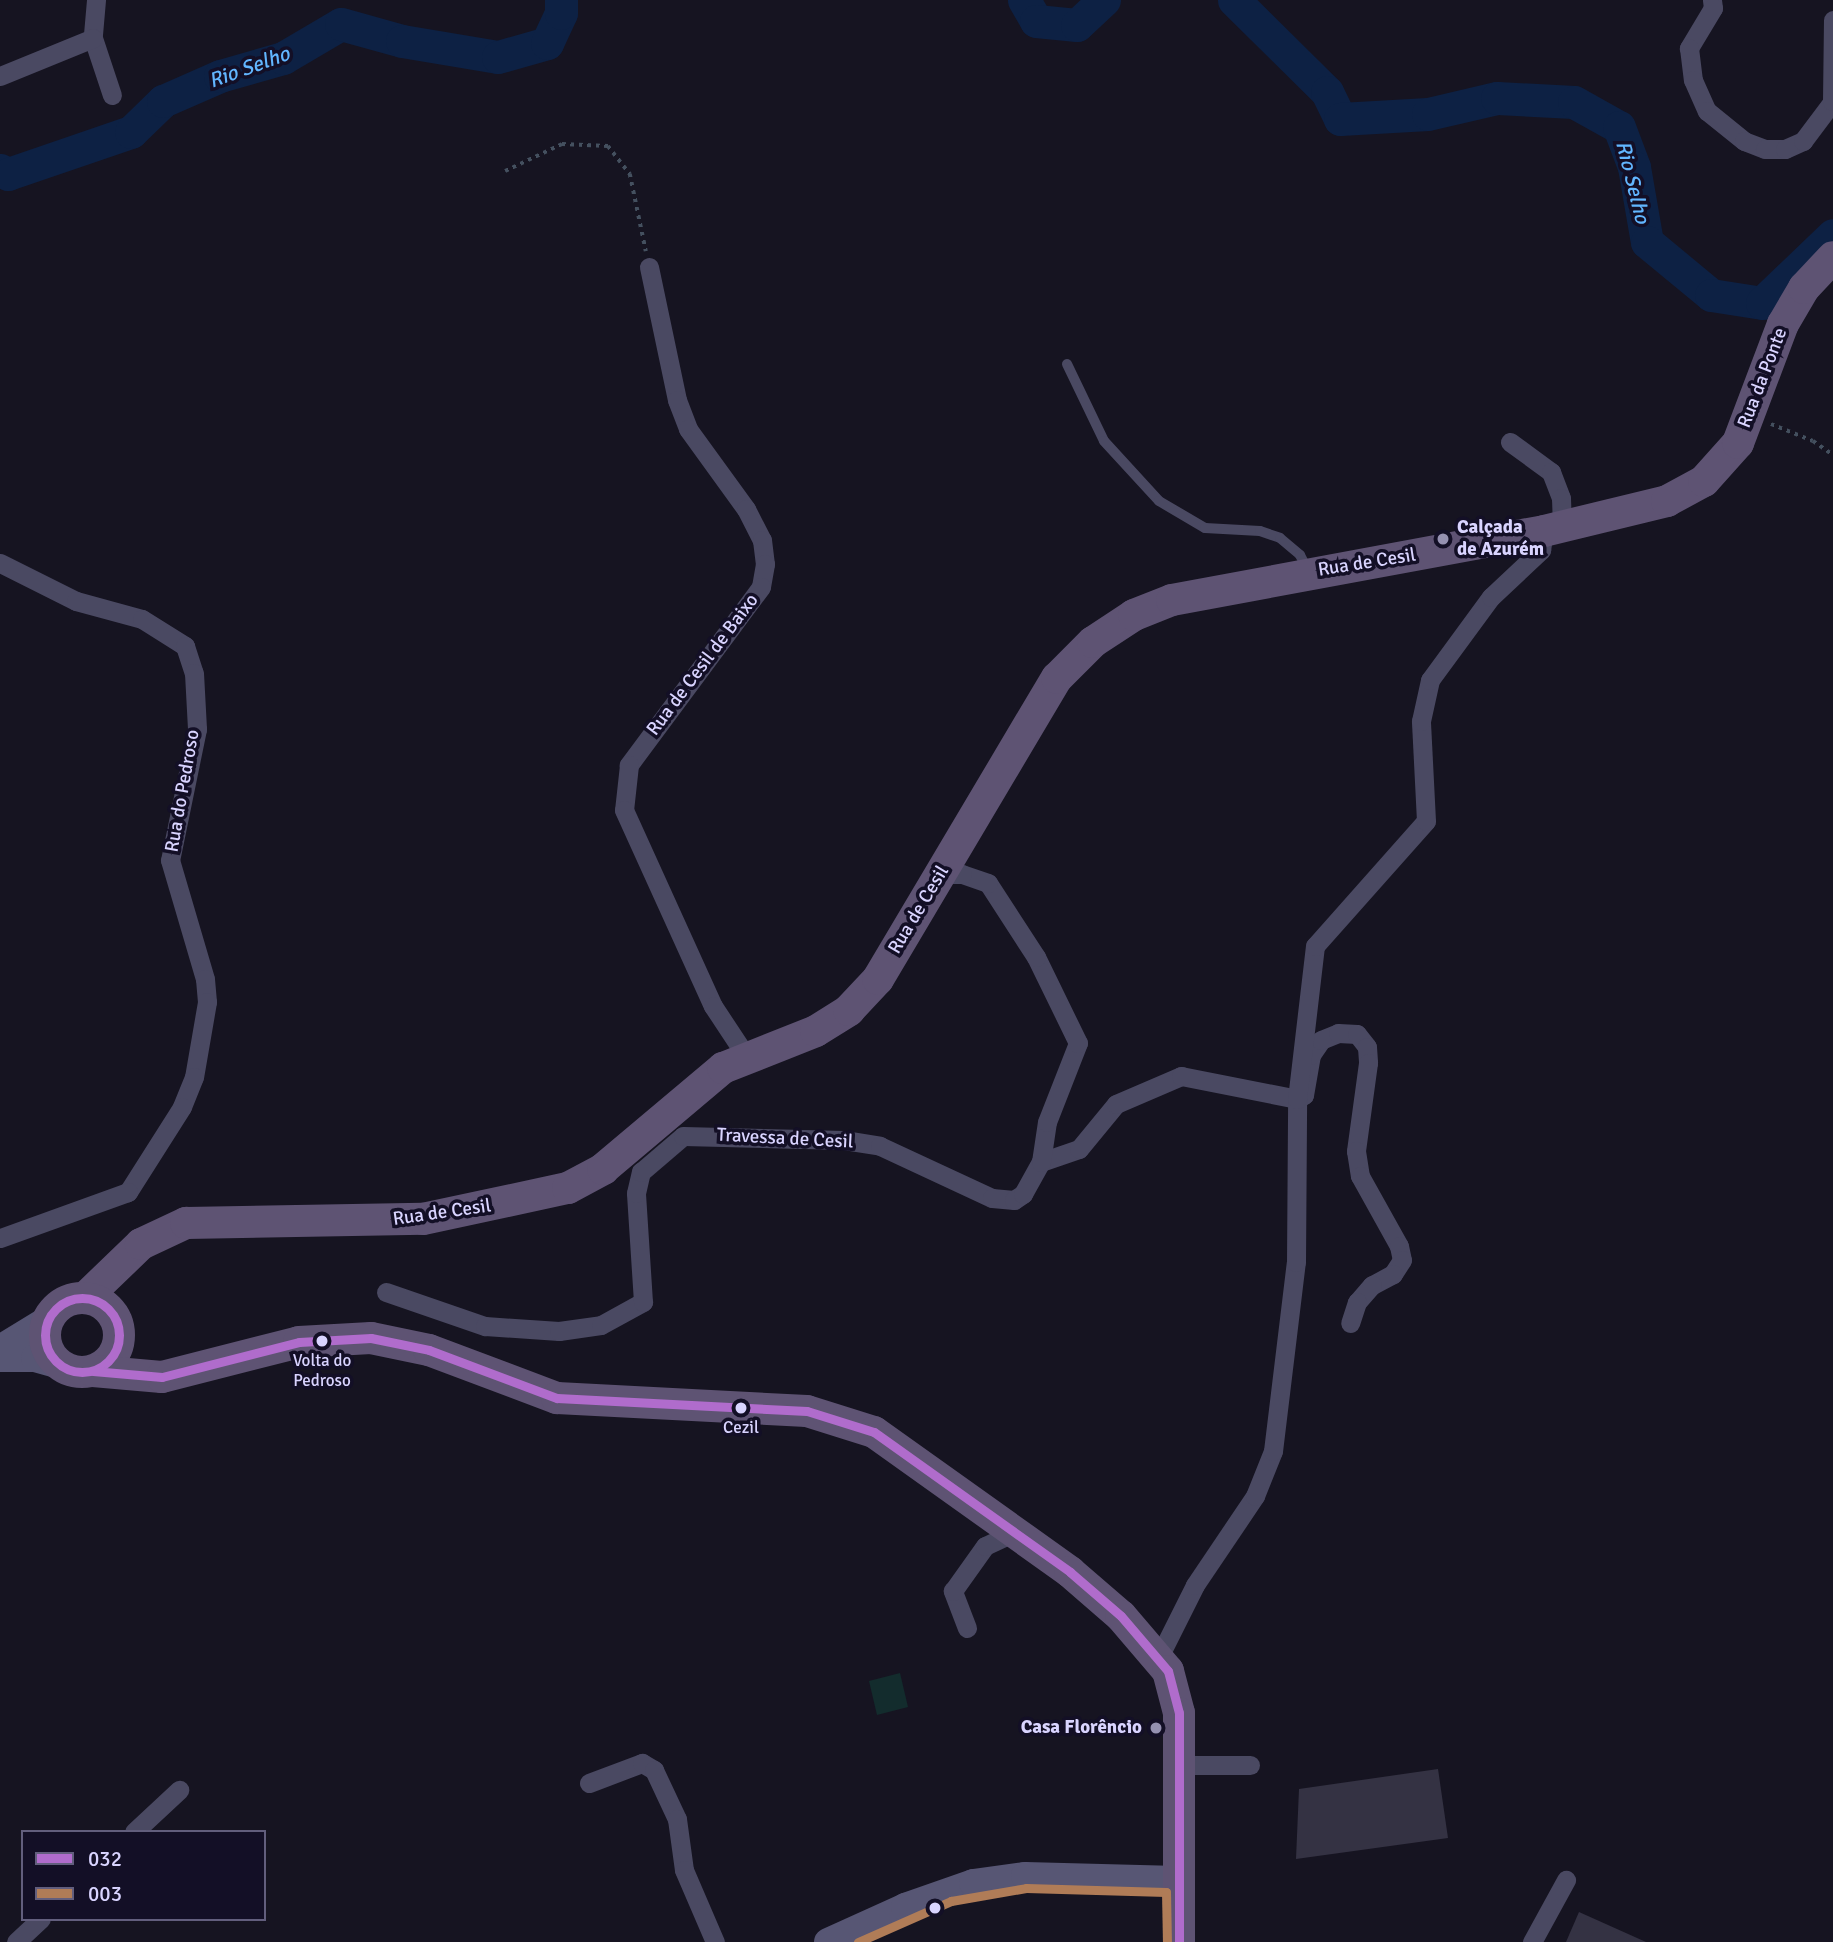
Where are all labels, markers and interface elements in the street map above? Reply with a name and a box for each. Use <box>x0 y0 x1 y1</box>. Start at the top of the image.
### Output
water label: Rio Selho <box>205 41 293 93</box>
water label: Rio Selho <box>1611 138 1655 226</box>
street label: Rua da Ponte <box>1733 325 1793 431</box>
place label: Calçada de Azurém <box>1457 517 1544 561</box>
marker: Calçada de Azurém <box>1435 531 1451 547</box>
street label: Rua de Cesil <box>1316 544 1418 582</box>
street label: Rua de Cesil de Baixo <box>642 590 764 740</box>
street label: Rua do Pedroso <box>161 728 205 854</box>
street label: Rua de Cesil <box>884 862 954 958</box>
street label: Travessa de Cesil <box>716 1124 854 1154</box>
street label: Rua de Cesil <box>391 1195 493 1231</box>
marker: Volta do Pedroso <box>315 1334 329 1348</box>
place label: Volta do Pedroso <box>293 1351 351 1391</box>
marker: Cezil <box>734 1401 748 1415</box>
place label: Cezil <box>723 1418 759 1438</box>
place label: Casa Florêncio <box>1021 1717 1142 1739</box>
marker: Casa Florêncio <box>1148 1720 1164 1736</box>
legend <box>21 1830 266 1921</box>
text: 032 <box>88 1846 122 1872</box>
text: 003 <box>88 1881 122 1907</box>
unlabelled marker <box>928 1901 942 1915</box>

